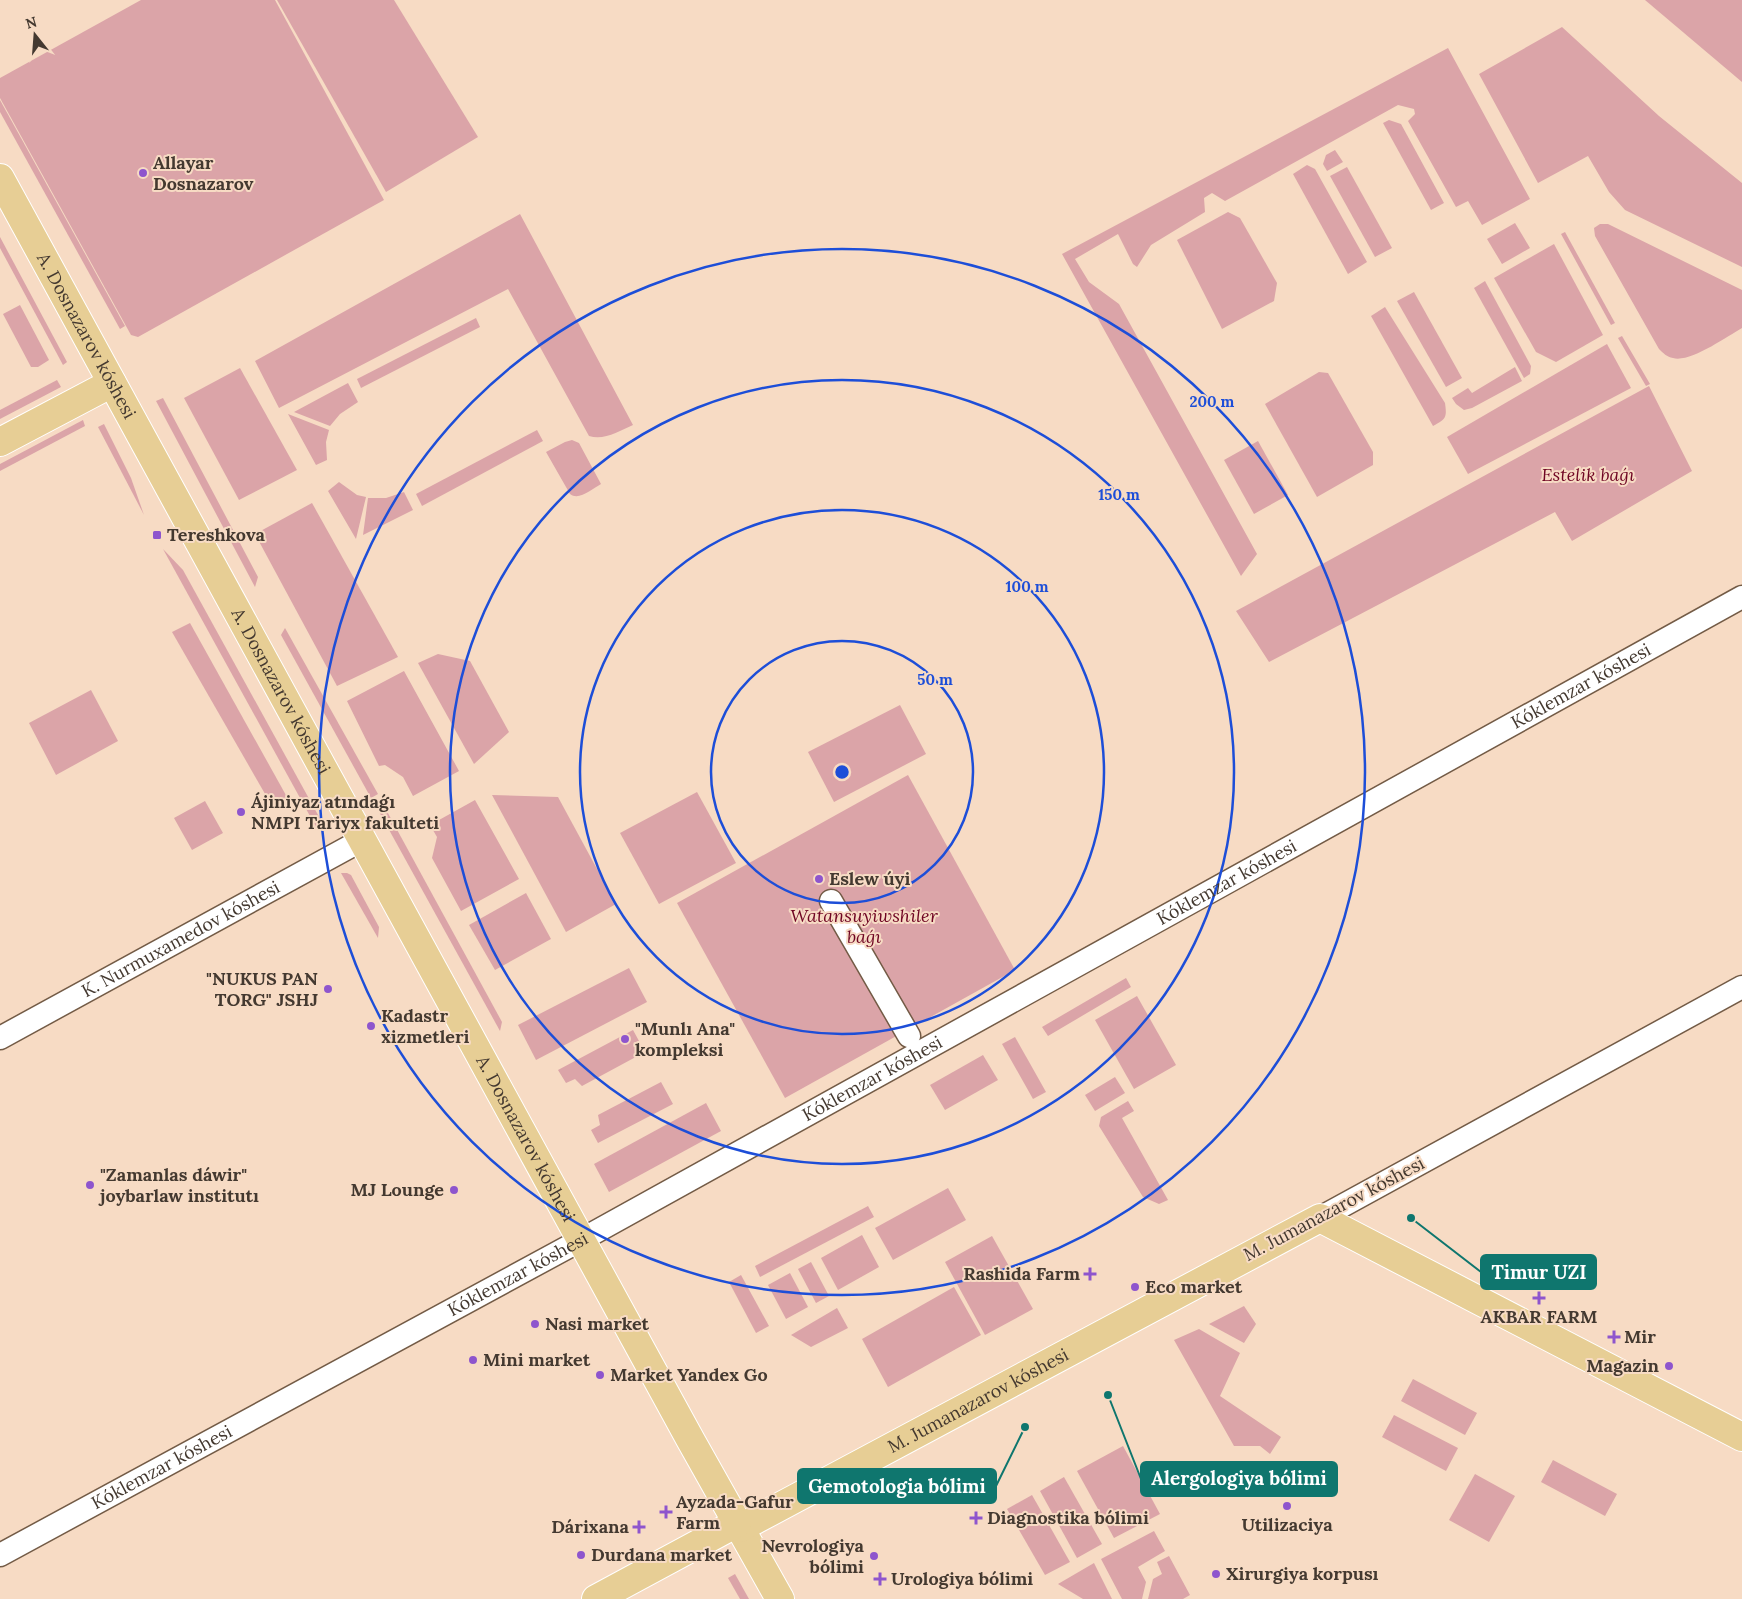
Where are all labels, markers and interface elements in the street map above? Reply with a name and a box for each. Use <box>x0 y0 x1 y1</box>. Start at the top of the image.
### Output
north arrow <box>10 10 60 60</box>
text: N <box>23 12 39 33</box>
place label: Allayar Dosnazarov <box>153 151 254 195</box>
marker: Allayar Dosnazarov <box>137 167 149 179</box>
street label: A. Dosnazarov kóshesi <box>32 248 142 423</box>
text: 200 m <box>1190 392 1235 411</box>
park label: Estelik baǵı <box>1541 463 1635 486</box>
text: 150 m <box>1098 485 1140 504</box>
place label: Tereshkova <box>167 523 265 546</box>
marker: Tereshkova <box>151 529 163 541</box>
text: 100 m <box>1006 577 1049 596</box>
street label: A. Dosnazarov kóshesi <box>226 603 336 778</box>
street label: Kóklemzar kóshesi <box>1507 638 1655 734</box>
text: 50 m <box>917 670 953 689</box>
centre of rings <box>833 763 851 781</box>
place label: Ájiniyaz atındaǵı NMPI Tariyx fakulteti <box>251 790 439 834</box>
marker: Ájiniyaz atındaǵı NMPI Tariyx fakulteti <box>235 806 247 818</box>
street label: Kóklemzar kóshesi <box>1152 834 1300 930</box>
place label: Eslew úyi <box>829 867 910 890</box>
marker: Eslew úyi <box>813 873 825 885</box>
street label: K. Nurmuxamedov kóshesi <box>77 875 284 1002</box>
park label: Watansuyiwshiler baǵı <box>790 904 939 948</box>
place label: "NUKUS PAN TORG" JSHJ <box>206 967 318 1011</box>
marker: "NUKUS PAN TORG" JSHJ <box>322 983 334 995</box>
place label: Kadastr xizmetleri <box>381 1004 470 1048</box>
place label: "Munlı Ana" kompleksi <box>635 1017 735 1061</box>
marker: Kadastr xizmetleri <box>365 1020 377 1032</box>
street label: Kóklemzar kóshesi <box>798 1030 946 1126</box>
marker: "Munlı Ana" kompleksi <box>619 1033 631 1045</box>
street label: A. Dosnazarov kóshesi <box>471 1050 581 1225</box>
street label: M. Jumanazarov kóshesi <box>1239 1151 1428 1266</box>
place label: "Zamanlas dáwir" joybarlaw institutı <box>98 1163 259 1207</box>
place label: MJ Lounge <box>350 1178 444 1201</box>
marker: "Zamanlas dáwir" joybarlaw institutı <box>84 1179 96 1191</box>
marker: MJ Lounge <box>448 1184 460 1196</box>
street label: Kóklemzar kóshesi <box>443 1226 592 1321</box>
callout: Timur UZI <box>1481 1255 1596 1289</box>
text: Timur UZI <box>1491 1260 1587 1284</box>
place label: Rashida Farm <box>963 1262 1080 1285</box>
marker: Rashida Farm <box>1084 1268 1096 1280</box>
place label: Eco market <box>1145 1275 1243 1298</box>
marker: Eco market <box>1129 1281 1141 1293</box>
marker: AKBAR FARM <box>1533 1292 1545 1304</box>
place label: AKBAR FARM <box>1481 1305 1597 1328</box>
place label: Nasi market <box>545 1312 650 1335</box>
marker: Nasi market <box>529 1318 541 1330</box>
place label: Mir <box>1624 1325 1656 1348</box>
marker: Mir <box>1608 1331 1620 1343</box>
street label: M. Jumanazarov kóshesi <box>884 1343 1072 1458</box>
place label: Mini market <box>483 1348 591 1371</box>
marker: Mini market <box>467 1354 479 1366</box>
place label: Magazin <box>1586 1354 1660 1377</box>
marker: Magazin <box>1663 1360 1675 1372</box>
place label: Market Yandex Go <box>610 1363 768 1386</box>
marker: Market Yandex Go <box>594 1369 606 1381</box>
street label: Kóklemzar kóshesi <box>87 1419 236 1514</box>
callout: Alergologiya bólimi <box>1141 1462 1337 1496</box>
text: Alergologiya bólimi <box>1151 1466 1327 1490</box>
callout: Gemotologia bólimi <box>798 1469 996 1503</box>
text: Gemotologia bólimi <box>808 1474 986 1498</box>
place label: Ayzada-Gafur Farm <box>676 1490 794 1534</box>
marker: Utilizaciya <box>1281 1500 1293 1512</box>
marker: Ayzada-Gafur Farm <box>660 1506 672 1518</box>
place label: Diagnostika bólimi <box>987 1506 1149 1529</box>
marker: Diagnostika bólimi <box>969 1511 983 1525</box>
place label: Utilizaciya <box>1241 1513 1333 1536</box>
place label: Dárixana <box>551 1515 630 1538</box>
marker: Dárixana <box>633 1521 645 1533</box>
place label: Nevrologiya bólimi <box>761 1534 865 1578</box>
place label: Durdana market <box>591 1543 732 1566</box>
marker: Durdana market <box>575 1549 587 1561</box>
marker: Nevrologiya bólimi <box>868 1550 880 1562</box>
place label: Xirurgiya korpusı <box>1226 1562 1379 1585</box>
place label: Urologiya bólimi <box>891 1567 1033 1590</box>
marker: Xirurgiya korpusı <box>1210 1568 1222 1580</box>
marker: Urologiya bólimi <box>873 1572 887 1586</box>

